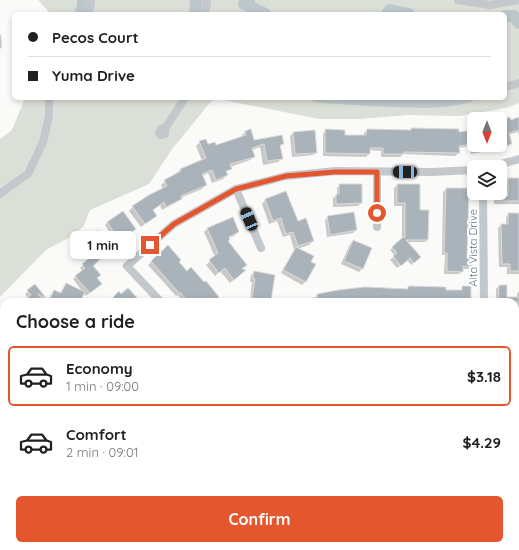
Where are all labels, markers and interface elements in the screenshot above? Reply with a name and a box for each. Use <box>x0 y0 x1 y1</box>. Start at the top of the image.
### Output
text: Pecos Court <box>52 28 139 47</box>
text: Yuma Drive <box>52 66 135 85</box>
north arrow <box>467 112 507 152</box>
map controls <box>467 112 507 200</box>
button: layers <box>467 160 507 200</box>
car <box>393 166 417 178</box>
route start <box>368 204 386 222</box>
car <box>239 206 259 232</box>
street label: Alta Vista Drive <box>466 209 480 287</box>
callout: 1 min <box>70 231 136 259</box>
route end <box>141 236 159 254</box>
text: 1 min <box>87 237 119 253</box>
text: Choose a ride <box>16 310 135 333</box>
icon: car <box>18 358 54 394</box>
text: Economy <box>66 359 133 378</box>
text: $3.18 <box>467 367 501 386</box>
text: 1 min · 09:00 <box>66 378 139 394</box>
icon: car <box>18 424 54 460</box>
text: Comfort <box>66 425 127 444</box>
text: $4.29 <box>462 433 501 452</box>
text: 2 min · 09:01 <box>66 444 139 460</box>
button: Confirm <box>16 496 503 542</box>

